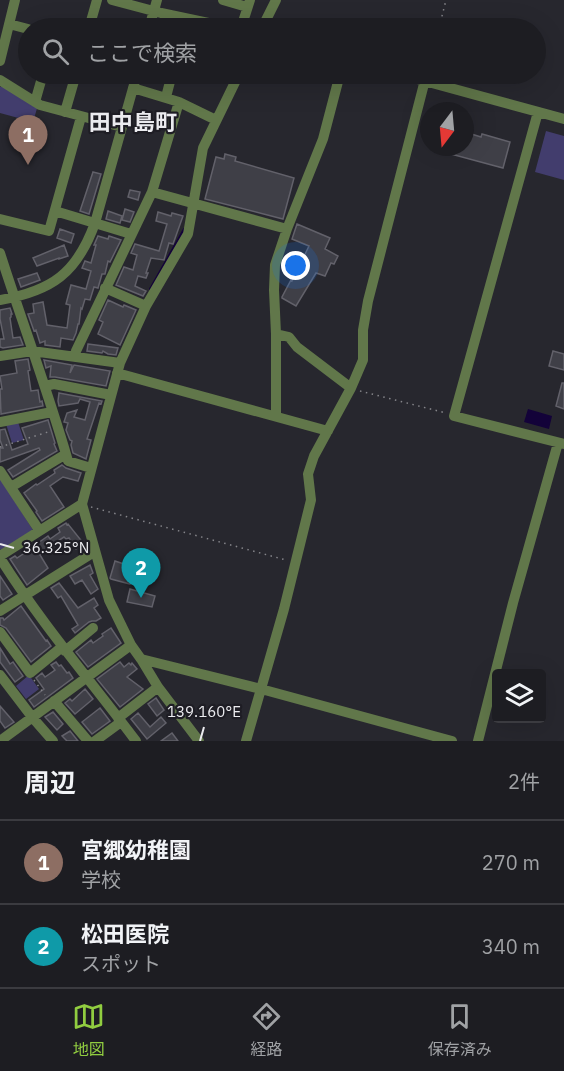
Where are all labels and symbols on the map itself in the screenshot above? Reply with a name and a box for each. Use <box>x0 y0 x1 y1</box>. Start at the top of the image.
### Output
north arrow <box>420 102 474 156</box>
district label: 田中島町 <box>89 107 177 136</box>
pin: 1 <box>9 116 48 165</box>
your location <box>281 251 310 280</box>
text: 36.325°N <box>23 538 89 557</box>
pin: 2 <box>122 548 160 598</box>
text: 139.160°E <box>167 702 241 721</box>

